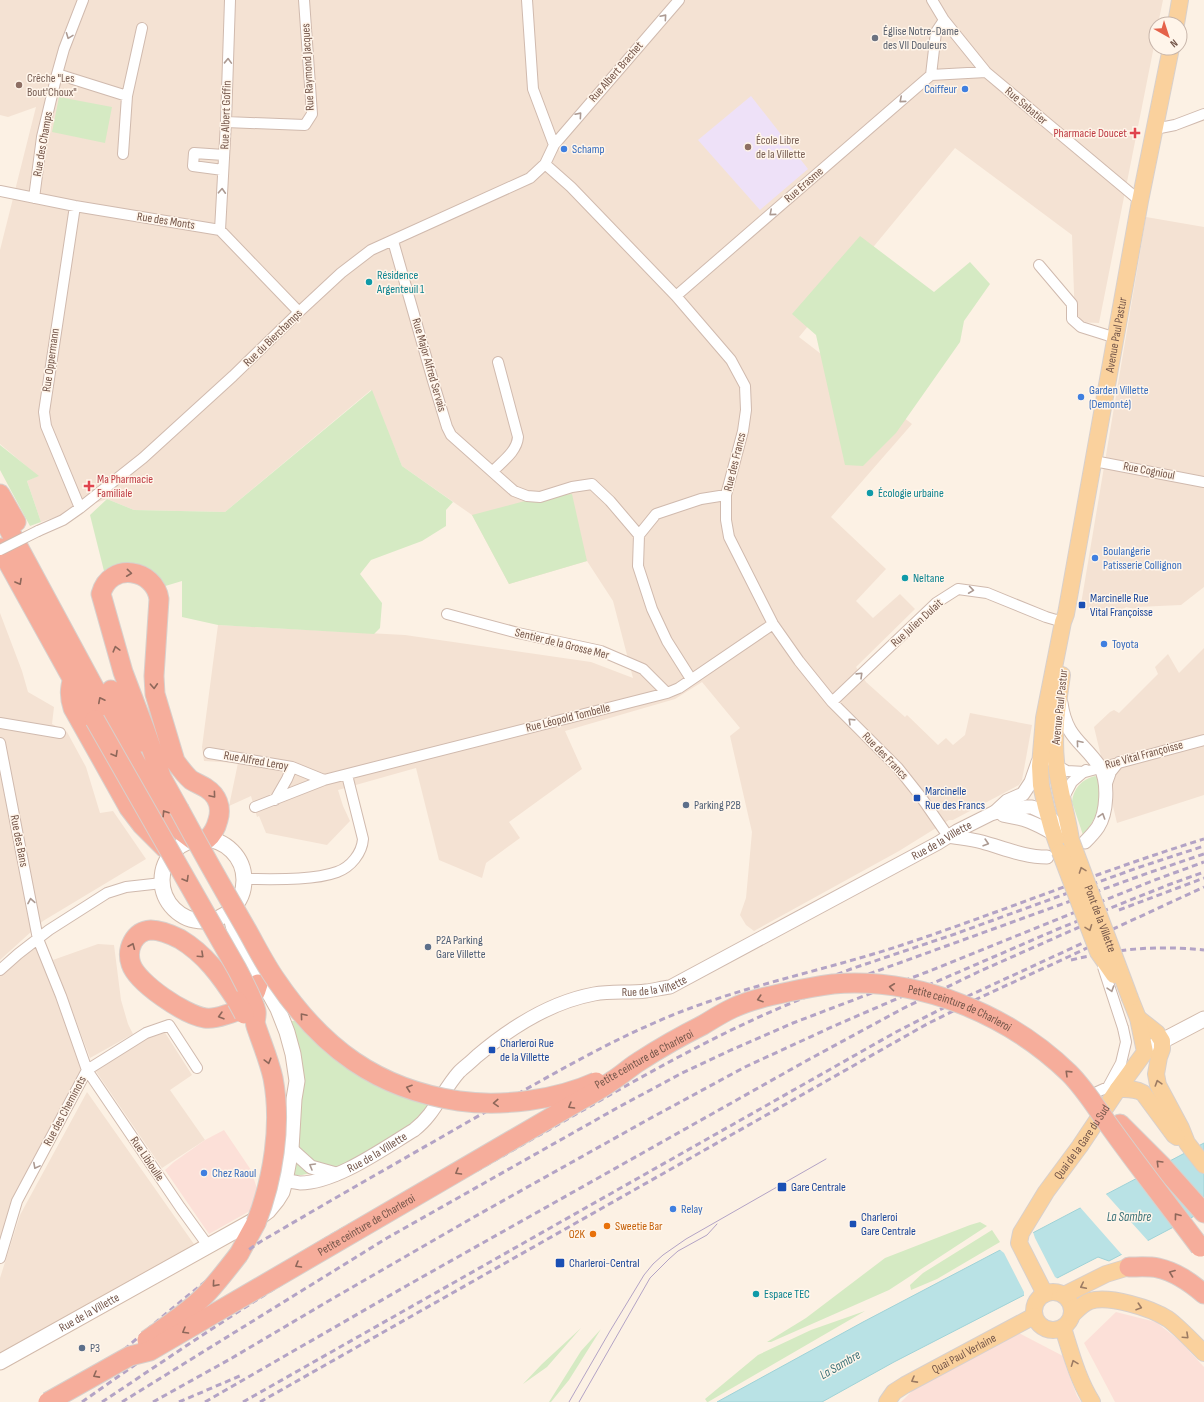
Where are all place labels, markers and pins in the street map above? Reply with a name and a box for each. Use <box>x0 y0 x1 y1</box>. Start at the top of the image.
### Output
place label: Église Notre-Dame des VII Douleurs <box>883 24 959 53</box>
marker: Église Notre-Dame des VII Douleurs <box>870 33 880 43</box>
place label: Crêche "Les Bout'Choux" <box>27 71 77 100</box>
marker: Crêche "Les Bout'Choux" <box>14 80 24 90</box>
place label: Coiffeur <box>924 82 958 97</box>
marker: Coiffeur <box>960 84 970 94</box>
place label: Pharmacie Doucet <box>1054 126 1127 141</box>
marker: Pharmacie Doucet <box>1130 128 1140 138</box>
place label: École Libre de la Villette <box>756 133 806 162</box>
place label: Schamp <box>572 142 604 157</box>
marker: École Libre de la Villette <box>743 142 753 152</box>
marker: Schamp <box>559 144 569 154</box>
place label: Résidence Argenteuil 1 <box>376 268 425 297</box>
marker: Résidence Argenteuil 1 <box>364 277 374 287</box>
place label: Garden Villette (Demonté) <box>1089 383 1149 412</box>
marker: Garden Villette (Demonté) <box>1076 392 1086 402</box>
place label: Ma Pharmacie Familiale <box>97 472 153 501</box>
marker: Ma Pharmacie Familiale <box>84 481 94 491</box>
place label: Écologie urbaine <box>878 486 944 501</box>
marker: Écologie urbaine <box>865 488 875 498</box>
place label: Boulangerie Patisserie Collignon <box>1103 544 1182 573</box>
marker: Boulangerie Patisserie Collignon <box>1090 553 1100 563</box>
place label: Neltane <box>913 571 945 586</box>
marker: Neltane <box>900 573 910 583</box>
place label: Marcinelle Rue Vital Françoisse <box>1090 591 1153 620</box>
marker: Marcinelle Rue Vital Françoisse <box>1077 600 1087 610</box>
place label: Toyota <box>1112 637 1139 652</box>
marker: Toyota <box>1099 639 1109 649</box>
place label: Marcinelle Rue des Francs <box>925 784 985 813</box>
marker: Marcinelle Rue des Francs <box>912 793 922 803</box>
place label: Parking P2B <box>694 798 741 813</box>
marker: Parking P2B <box>681 800 691 810</box>
place label: P2A Parking Gare Villette <box>436 933 486 962</box>
marker: P2A Parking Gare Villette <box>423 942 433 952</box>
place label: Charleroi Rue de la Villette <box>500 1036 554 1065</box>
marker: Charleroi Rue de la Villette <box>487 1045 497 1055</box>
place label: Chez Raoul <box>212 1166 256 1181</box>
marker: Chez Raoul <box>199 1168 209 1178</box>
place label: Gare Centrale <box>791 1180 846 1195</box>
marker: Gare Centrale <box>776 1181 788 1193</box>
place label: Relay <box>681 1202 703 1217</box>
marker: Relay <box>668 1204 678 1214</box>
place label: Charleroi Gare Centrale <box>861 1210 916 1239</box>
place label: Sweetie Bar <box>615 1219 663 1234</box>
marker: Charleroi Gare Centrale <box>848 1219 858 1229</box>
marker: Sweetie Bar <box>602 1221 612 1231</box>
place label: O2K <box>569 1227 586 1242</box>
marker: O2K <box>588 1229 598 1239</box>
place label: Charleroi-Central <box>569 1256 639 1271</box>
marker: Charleroi-Central <box>554 1257 566 1269</box>
place label: Espace TEC <box>764 1287 810 1302</box>
marker: Espace TEC <box>751 1289 761 1299</box>
place label: P3 <box>90 1341 100 1356</box>
marker: P3 <box>77 1343 87 1353</box>

